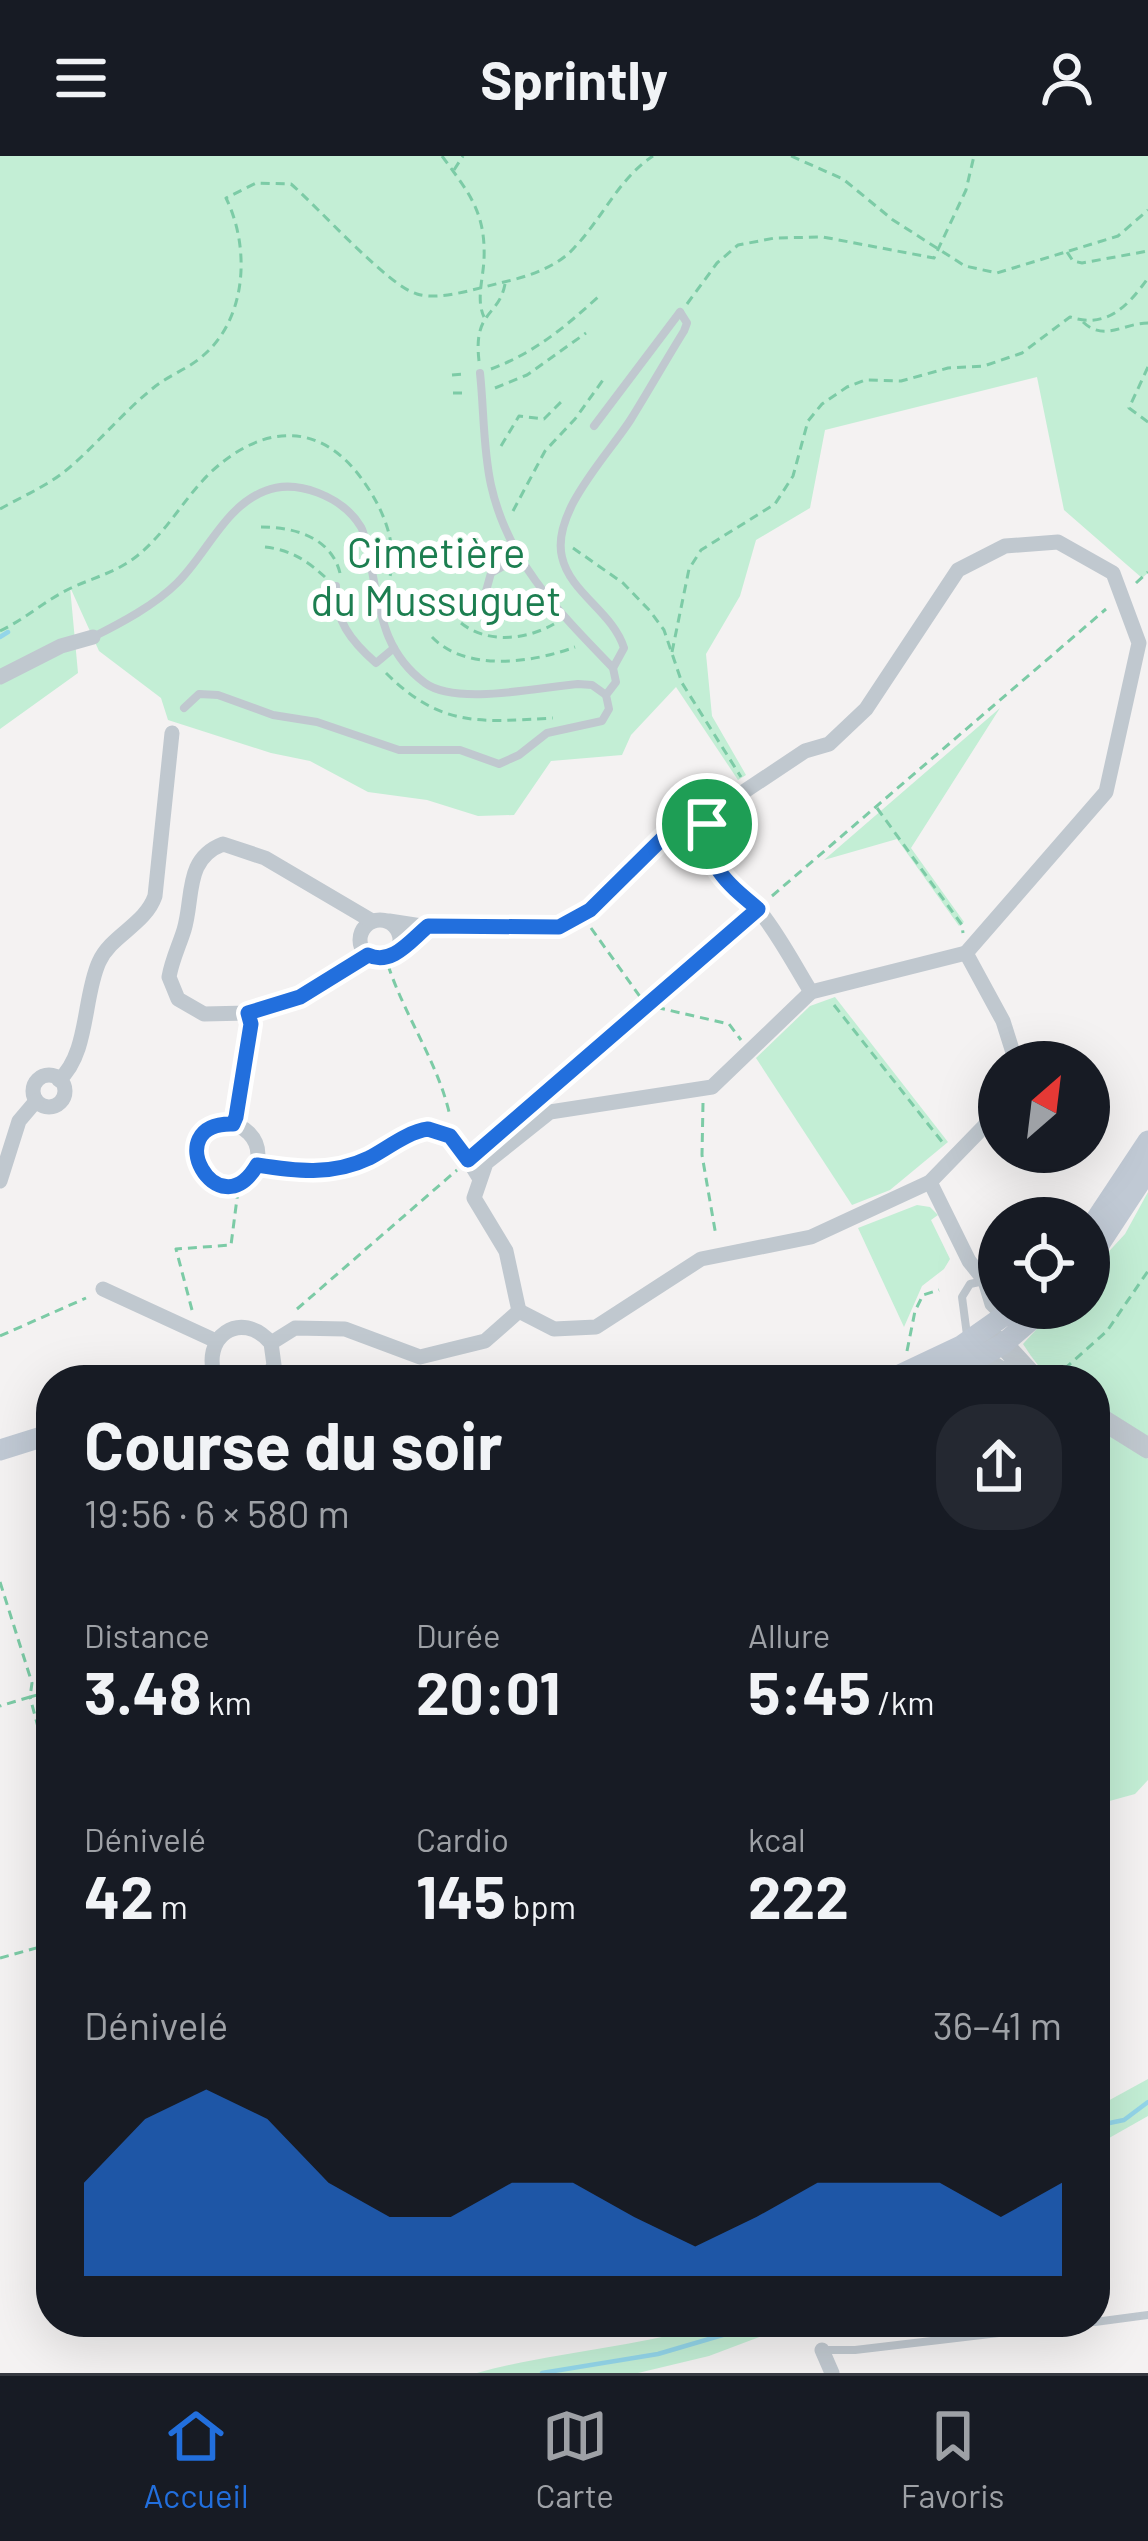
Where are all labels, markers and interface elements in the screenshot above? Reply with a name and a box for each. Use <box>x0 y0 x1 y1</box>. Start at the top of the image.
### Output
icon: menu <box>48 45 114 111</box>
icon: person <box>1034 45 1100 111</box>
text: Sprintly <box>480 46 668 111</box>
park label: Cimetière du Mussuguet <box>310 526 562 625</box>
pin <box>656 773 758 875</box>
icon: arrive <box>674 791 740 857</box>
north arrow <box>978 1041 1110 1173</box>
map controls <box>978 1041 1110 1329</box>
button: locate <box>978 1197 1110 1329</box>
text: Course du soir <box>84 1404 502 1483</box>
button: share <box>936 1404 1062 1530</box>
text: 19:56 · 6 × 580 m <box>84 1489 350 1536</box>
text: Distance <box>84 1615 210 1655</box>
text: Durée <box>416 1615 501 1655</box>
text: Allure <box>748 1615 830 1655</box>
text: 3.48 <box>84 1655 201 1727</box>
text: 20:01 <box>416 1655 560 1727</box>
text: 5:45 <box>748 1655 871 1727</box>
text: km <box>201 1682 252 1722</box>
text: /km <box>871 1682 934 1722</box>
text: Dénivelé <box>84 1819 206 1859</box>
text: Cardio <box>416 1819 509 1859</box>
text: kcal <box>748 1819 806 1859</box>
text: 42 <box>84 1859 154 1931</box>
text: 145 <box>416 1859 506 1931</box>
text: 222 <box>748 1859 849 1931</box>
text: m <box>154 1886 188 1926</box>
text: bpm <box>506 1886 576 1926</box>
text: Dénivelé <box>84 2001 228 2048</box>
text: 36–41 m <box>933 2001 1062 2048</box>
tab: Accueil <box>143 2403 249 2515</box>
tab: Carte <box>536 2403 614 2515</box>
tab: Favoris <box>901 2403 1005 2515</box>

